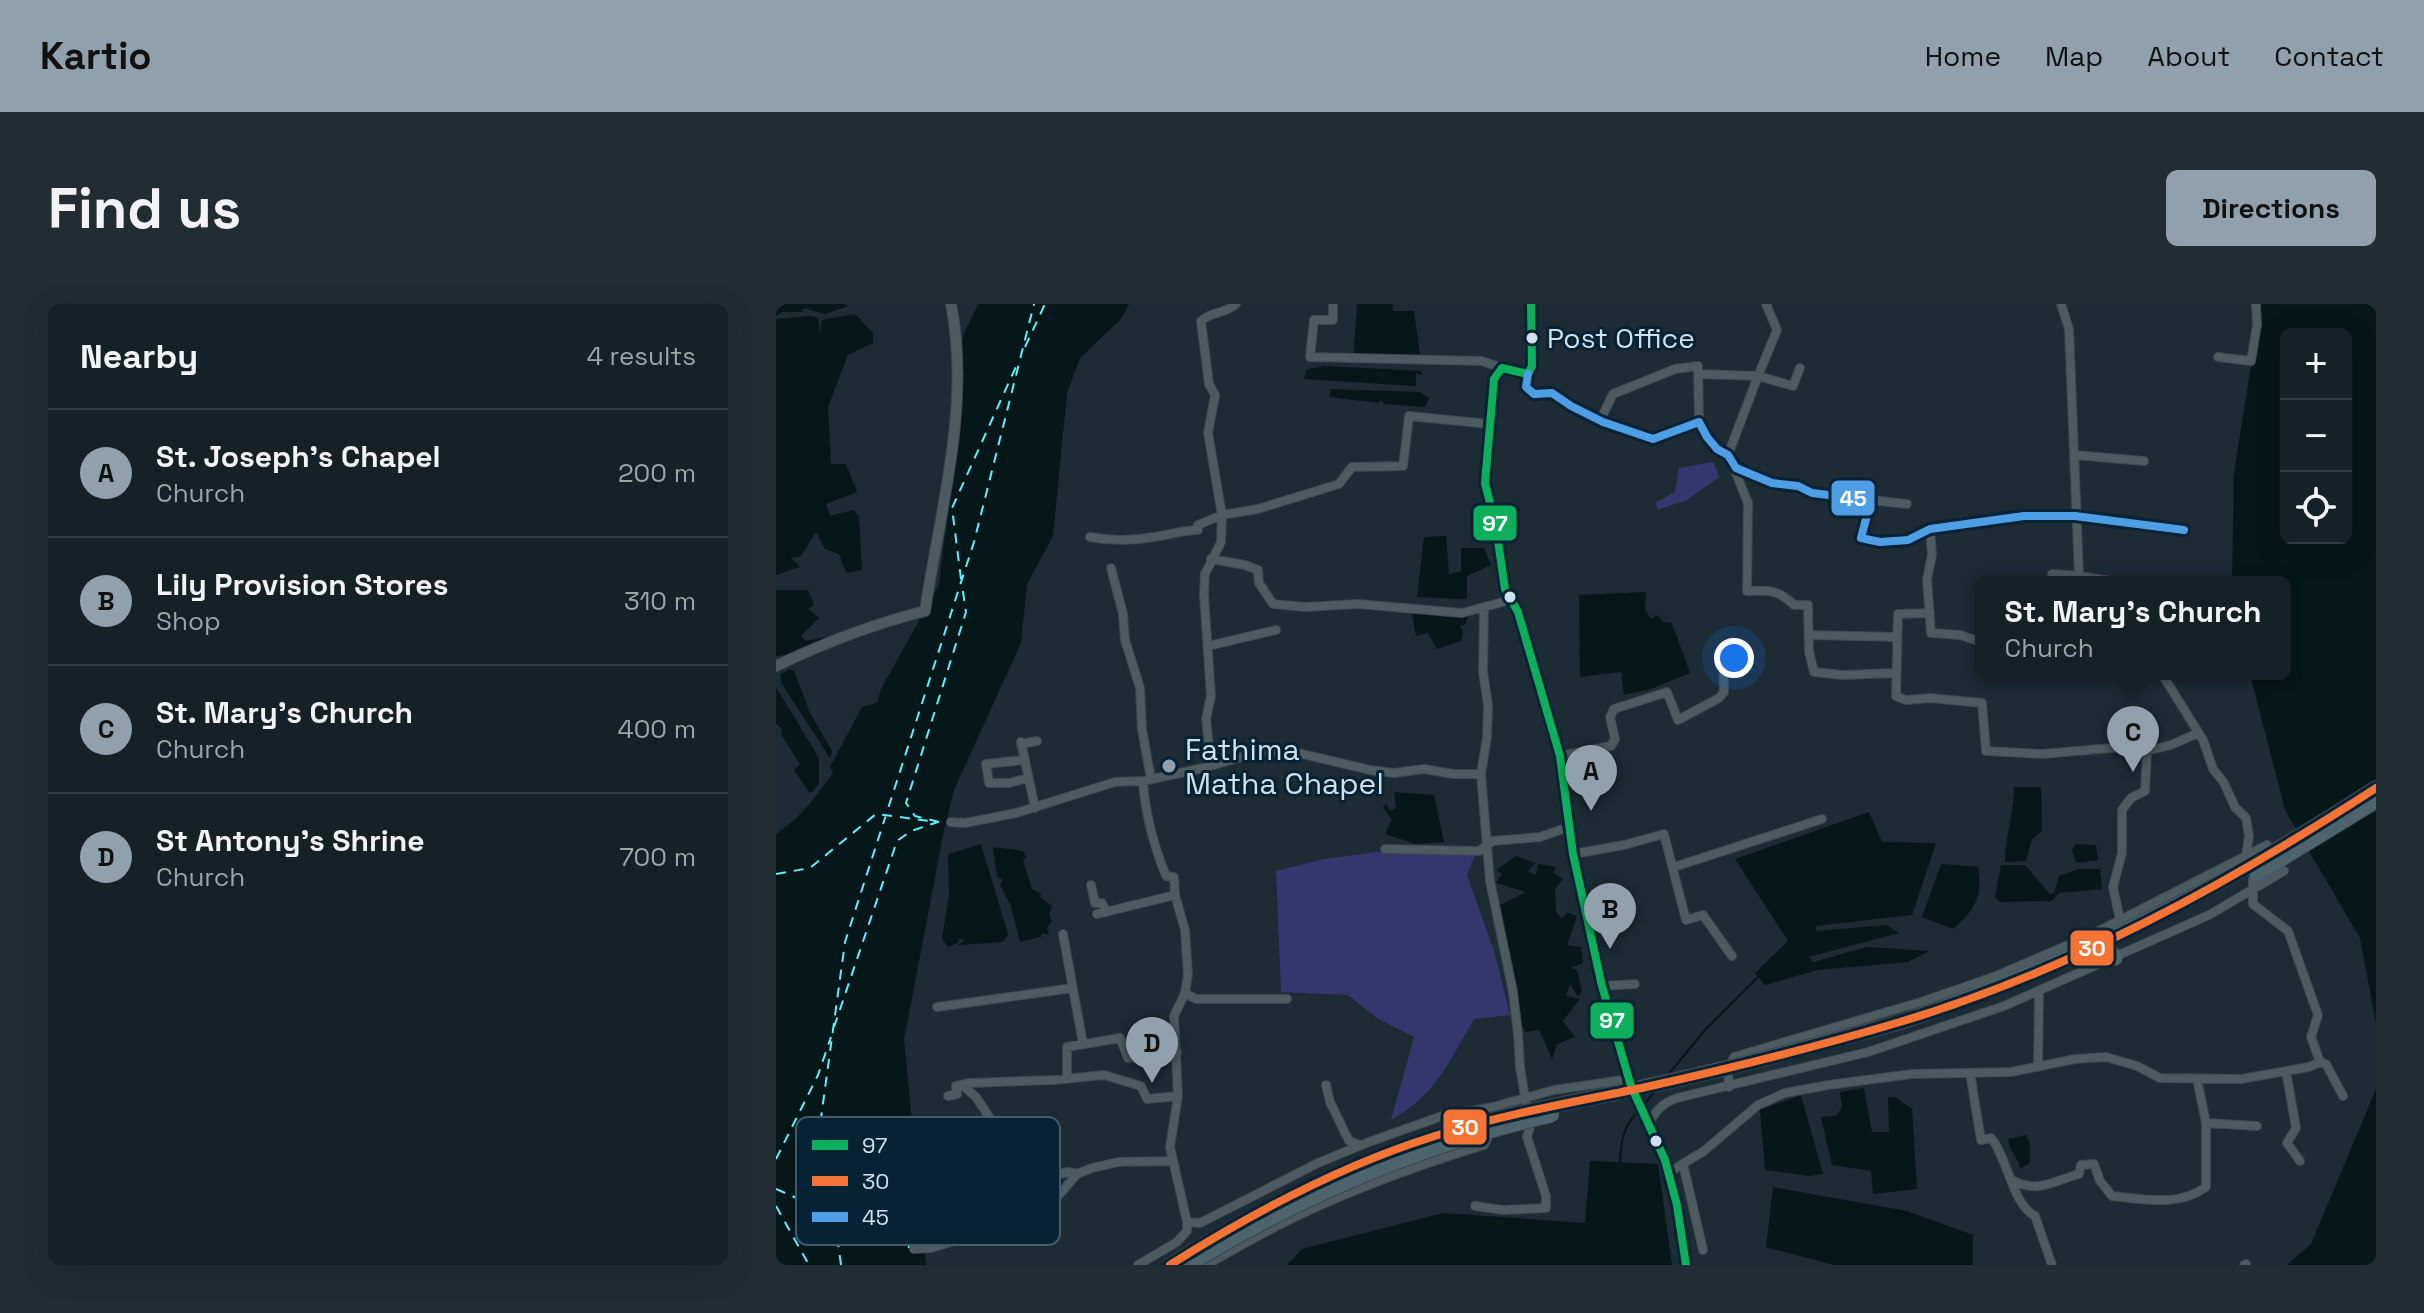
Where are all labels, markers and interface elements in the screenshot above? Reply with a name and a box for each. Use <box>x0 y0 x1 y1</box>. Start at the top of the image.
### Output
text: Kartio <box>40 32 152 80</box>
text: Home <box>1925 38 2001 74</box>
text: Map <box>2045 38 2103 74</box>
text: About <box>2147 38 2230 74</box>
text: Contact <box>2274 38 2384 74</box>
button: Directions <box>2166 170 2376 246</box>
text: Find us <box>48 173 241 244</box>
place label: Post Office <box>1547 320 1695 356</box>
map controls <box>2280 328 2352 544</box>
button: + <box>2280 328 2352 400</box>
marker: Post Office <box>1524 330 1540 346</box>
text: Nearby <box>80 335 198 378</box>
text: 4 results <box>587 339 696 373</box>
button: − <box>2280 400 2352 472</box>
text: St. Joseph's Chapel <box>156 437 441 476</box>
text: A <box>98 456 114 490</box>
text: 200 m <box>618 456 696 490</box>
button: locate <box>2280 472 2352 544</box>
text: Church <box>156 476 245 510</box>
line badge: 45 <box>1830 479 1876 517</box>
text: 45 <box>1839 484 1867 512</box>
line badge: 97 <box>1472 504 1518 542</box>
text: 97 <box>1482 509 1508 537</box>
text: Lily Provision Stores <box>156 565 448 604</box>
popup <box>1975 576 2291 680</box>
text: B <box>97 584 115 618</box>
text: 310 m <box>624 584 696 618</box>
unlabelled marker <box>1502 589 1518 605</box>
text: St. Mary's Church <box>2005 592 2261 631</box>
text: Shop <box>156 604 221 638</box>
text: Church <box>2005 631 2094 665</box>
your location <box>1714 638 1754 678</box>
text: St. Mary's Church <box>156 693 413 732</box>
pin: C <box>2107 706 2159 772</box>
text: C <box>98 712 114 746</box>
text: 400 m <box>617 712 696 746</box>
place label: Fathima Matha Chapel <box>1185 730 1384 803</box>
text: Church <box>156 732 245 766</box>
pin: A <box>1565 745 1617 811</box>
marker: Fathima Matha Chapel <box>1160 757 1178 775</box>
text: St Antony's Shrine <box>156 821 425 860</box>
text: D <box>97 840 115 874</box>
text: 700 m <box>619 840 696 874</box>
text: Church <box>156 860 245 894</box>
pin: B <box>1584 883 1636 949</box>
line badge: 30 <box>2069 929 2115 967</box>
text: 30 <box>2078 934 2106 962</box>
line badge: 97 <box>1589 1001 1635 1040</box>
text: 97 <box>1599 1006 1625 1034</box>
pin: D <box>1126 1017 1178 1083</box>
line badge: 30 <box>1442 1108 1488 1146</box>
text: 30 <box>1451 1113 1479 1141</box>
legend <box>796 1117 1060 1245</box>
text: 97 <box>862 1131 887 1159</box>
unlabelled marker <box>1648 1133 1664 1149</box>
text: 30 <box>862 1167 889 1195</box>
text: 45 <box>862 1203 889 1231</box>

